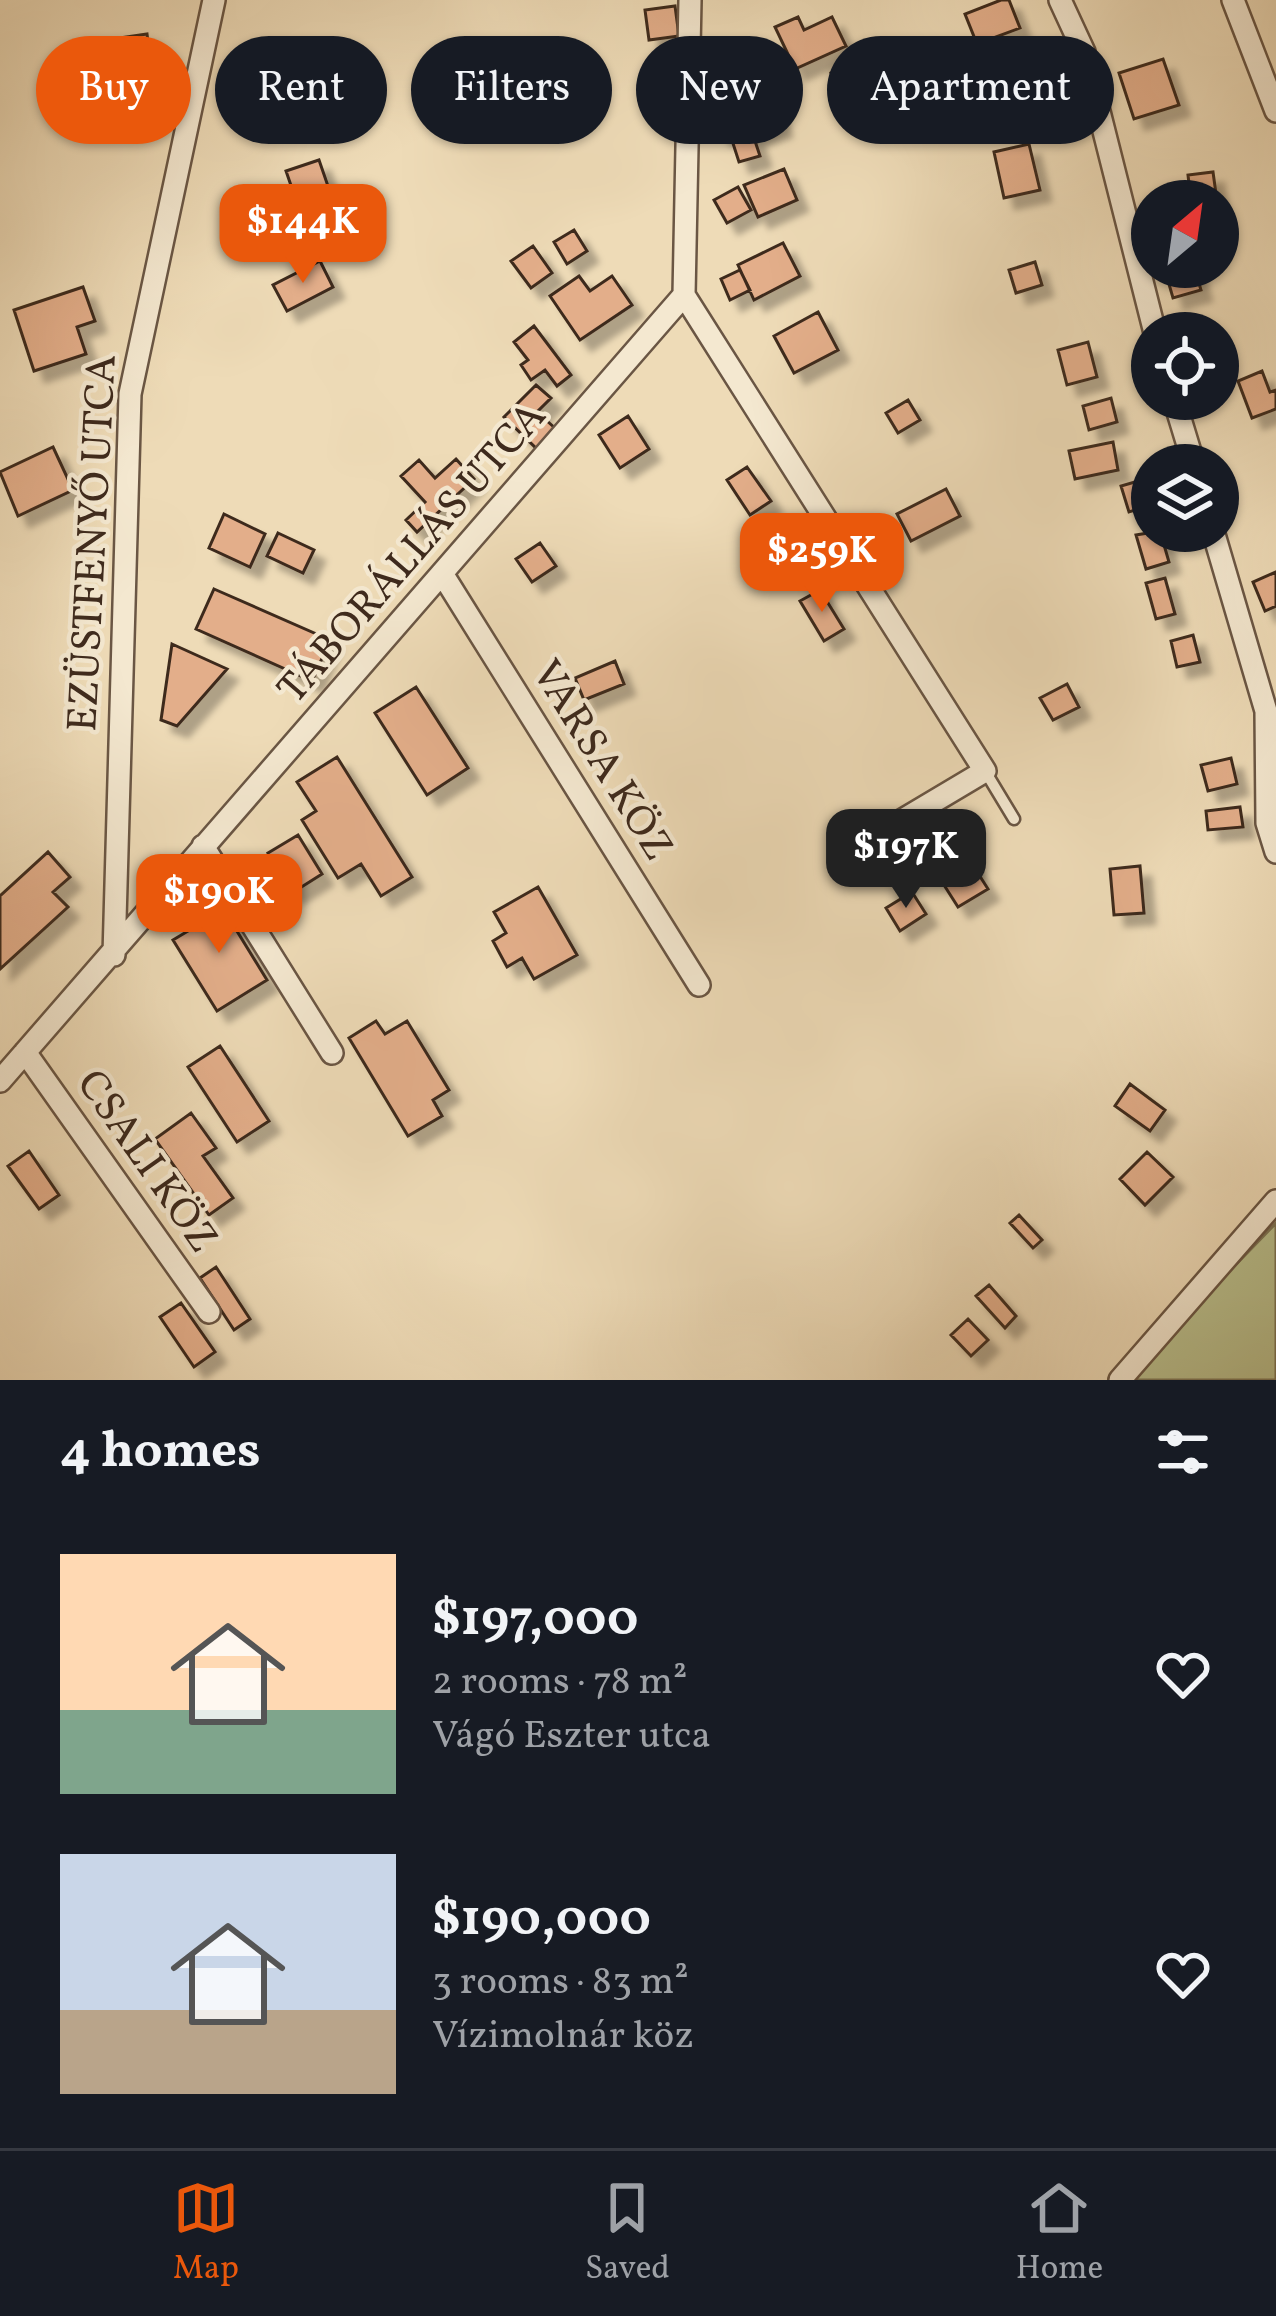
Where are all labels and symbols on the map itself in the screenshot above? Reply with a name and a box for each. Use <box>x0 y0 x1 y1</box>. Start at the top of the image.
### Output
north arrow <box>1131 180 1239 288</box>
pin: $144K <box>219 184 387 286</box>
street label: EZÜSTFENYŐ UTCA <box>55 353 134 733</box>
street label: TÁBORÁLLÁS UTCA <box>265 390 561 718</box>
pin: $259K <box>738 513 906 615</box>
street label: VARSA KÖZ <box>515 649 685 873</box>
pin: $197K <box>822 809 990 911</box>
pin: $190K <box>135 854 303 956</box>
street label: CSALI KÖZ <box>61 1059 230 1266</box>

